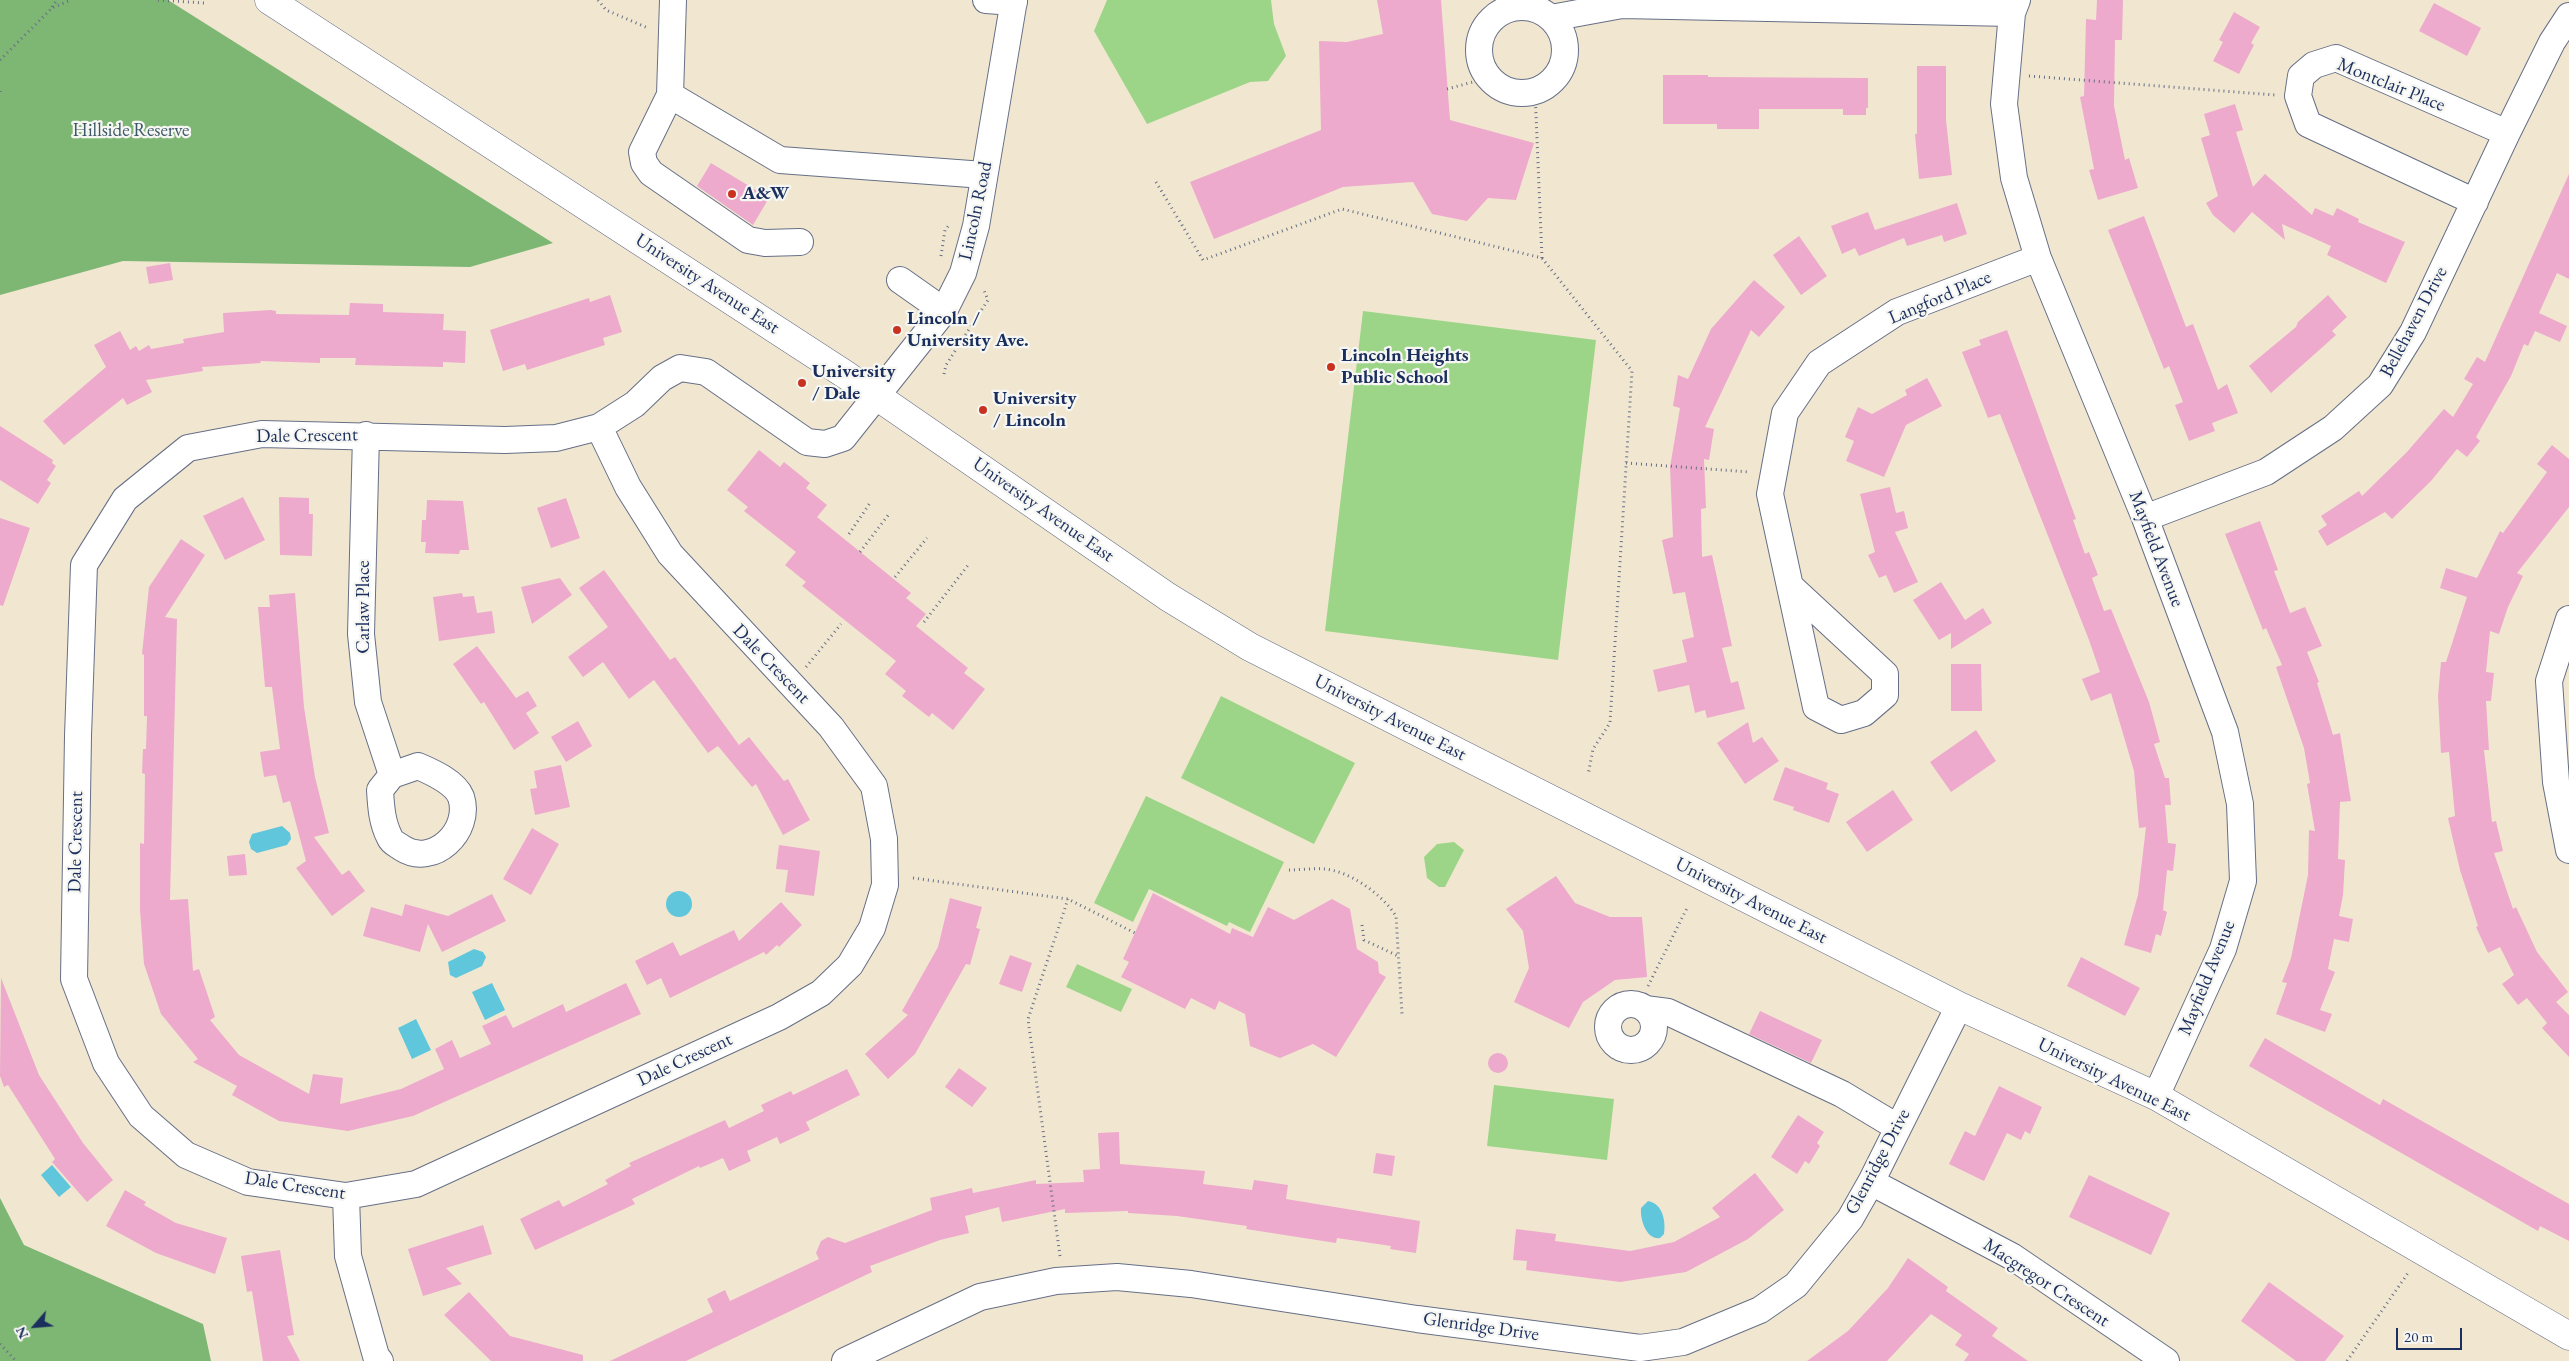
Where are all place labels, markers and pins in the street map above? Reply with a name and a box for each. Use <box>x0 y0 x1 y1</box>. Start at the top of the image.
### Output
place label: A&W <box>742 183 789 205</box>
marker: A&W <box>726 188 738 200</box>
place label: Lincoln / University Ave. <box>907 308 1029 352</box>
marker: Lincoln / University Ave. <box>891 324 903 336</box>
place label: Lincoln Heights Public School <box>1341 345 1469 389</box>
place label: University / Dale <box>812 361 896 405</box>
marker: Lincoln Heights Public School <box>1325 361 1337 373</box>
marker: University / Dale <box>796 377 808 389</box>
place label: University / Lincoln <box>993 388 1077 432</box>
marker: University / Lincoln <box>977 404 989 416</box>

